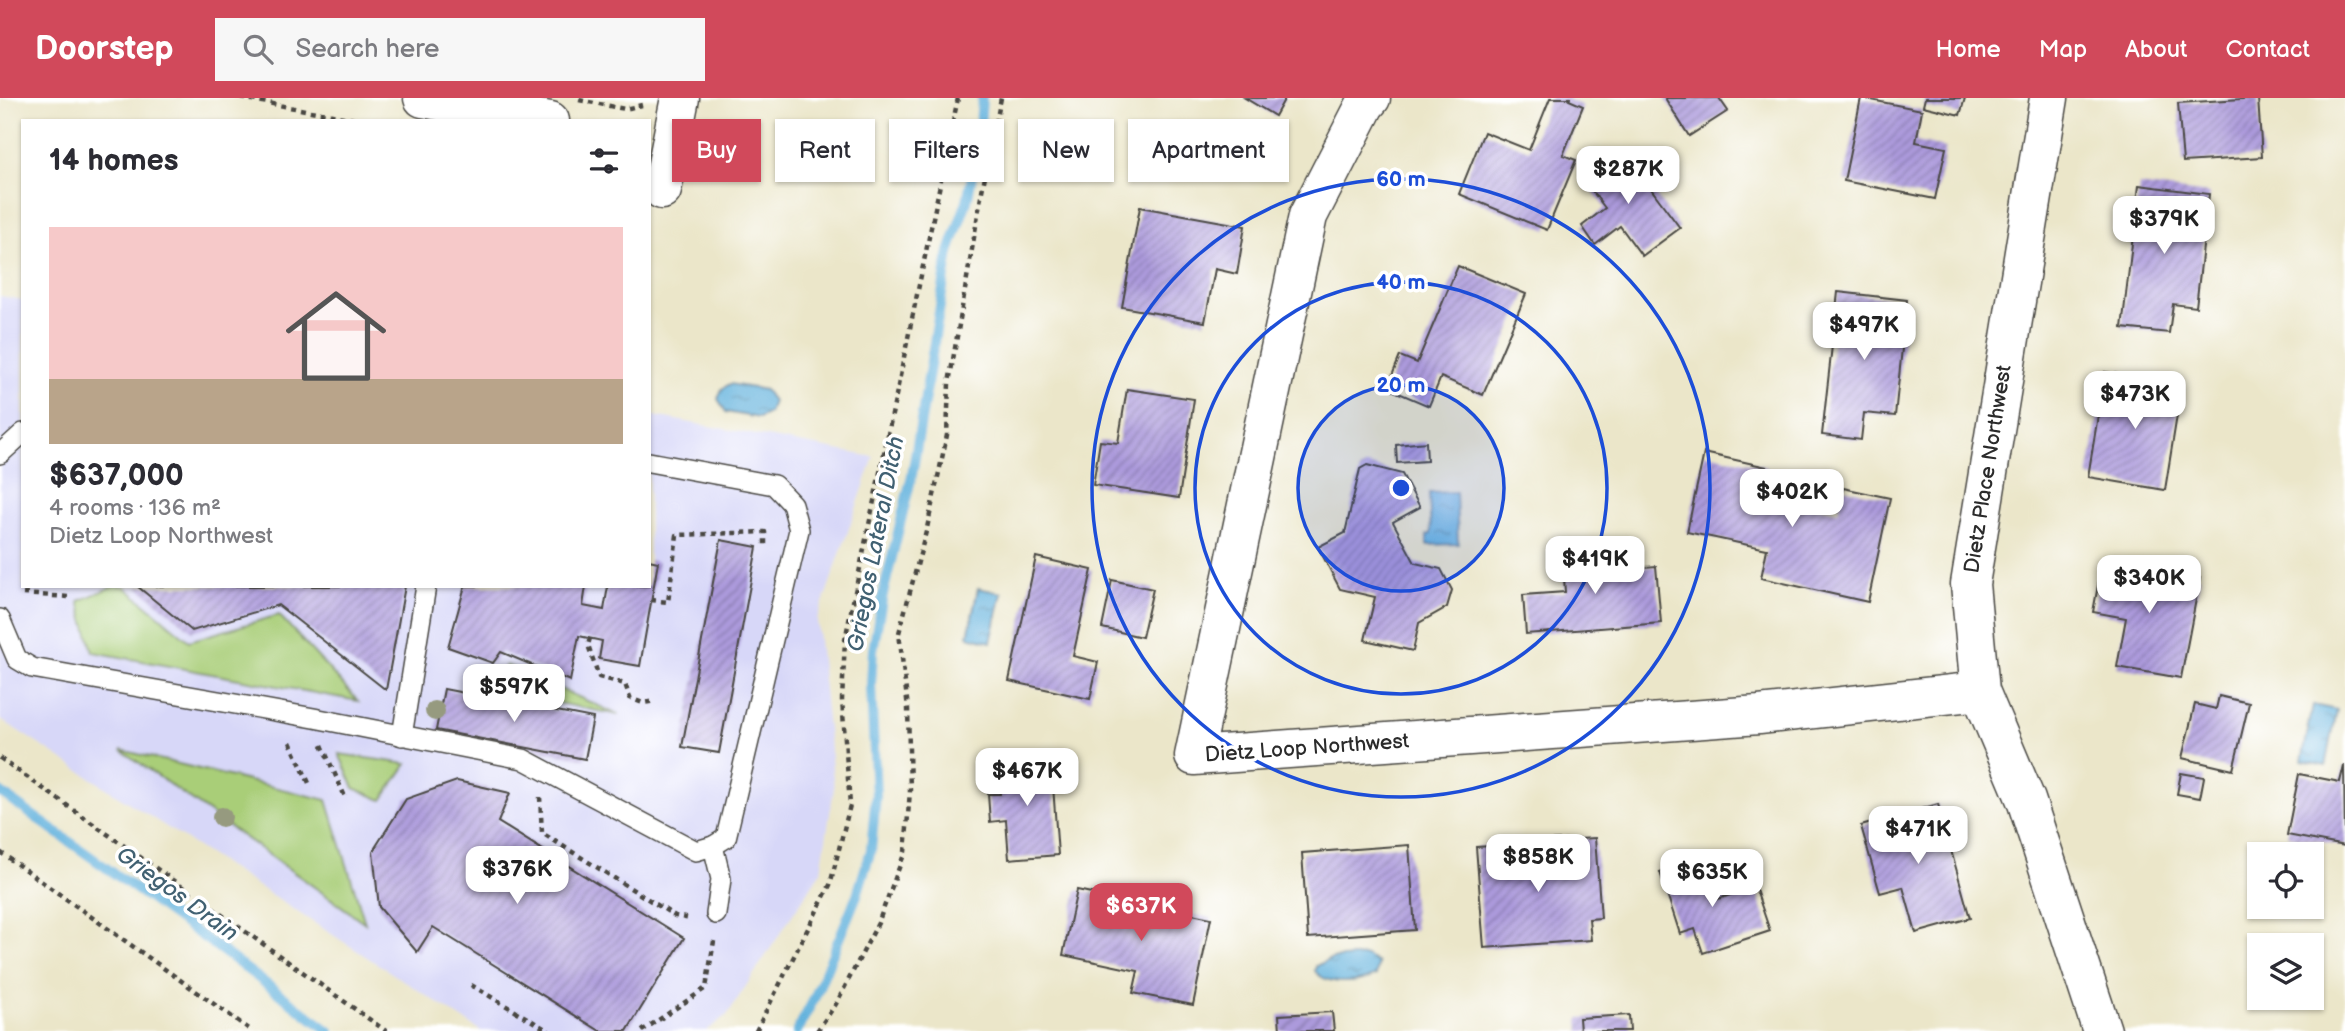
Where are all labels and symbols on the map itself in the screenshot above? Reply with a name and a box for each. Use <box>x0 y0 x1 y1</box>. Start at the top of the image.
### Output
pin: $287K <box>1579 146 1677 206</box>
text: 60 m <box>1376 167 1426 192</box>
pin: $379K <box>2115 197 2213 256</box>
text: 40 m <box>1376 270 1426 295</box>
pin: $497K <box>1815 302 1913 362</box>
street label: Dietz Place Northwest <box>1959 363 2017 575</box>
pin: $473K <box>2086 372 2184 431</box>
text: 20 m <box>1377 373 1425 398</box>
water label: Griegos Lateral Ditch <box>841 434 911 654</box>
pin: $402K <box>1743 470 1841 529</box>
centre of rings <box>1389 476 1413 500</box>
pin: $419K <box>1546 536 1644 596</box>
pin: $340K <box>2100 556 2198 615</box>
pin: $597K <box>465 664 563 724</box>
street label: Dietz Loop Northwest <box>1204 728 1410 768</box>
pin: $467K <box>978 748 1076 808</box>
pin: $471K <box>1869 806 1967 866</box>
pin: $858K <box>1489 834 1587 894</box>
water label: Griegos Drain <box>111 840 243 948</box>
pin: $376K <box>468 846 566 906</box>
pin: $635K <box>1663 850 1761 909</box>
pin: $637K <box>1092 884 1190 943</box>

